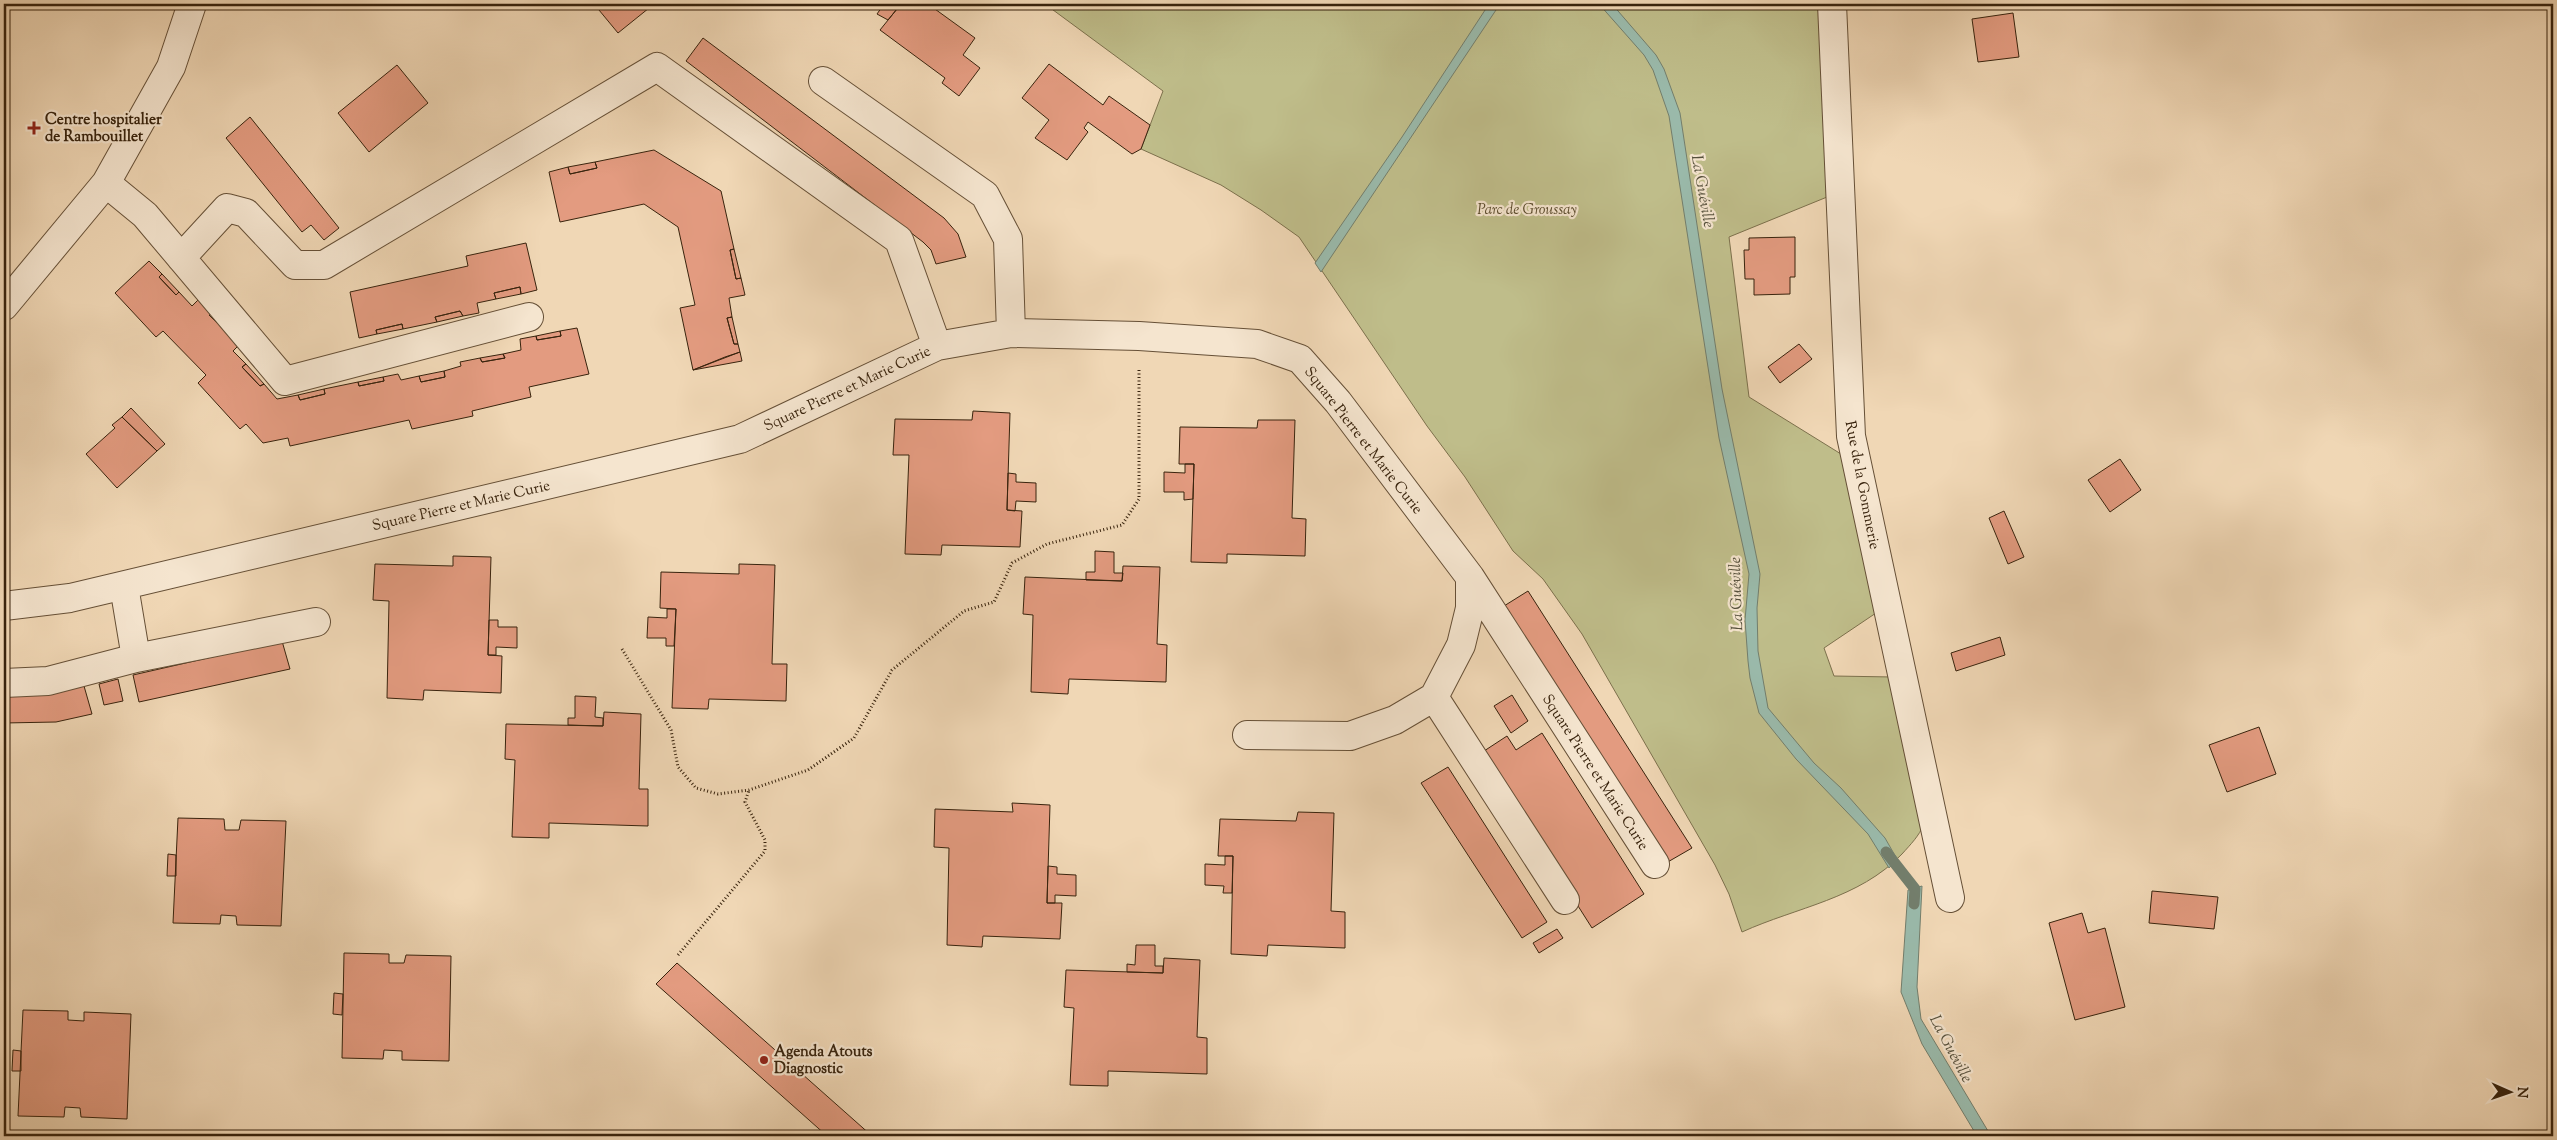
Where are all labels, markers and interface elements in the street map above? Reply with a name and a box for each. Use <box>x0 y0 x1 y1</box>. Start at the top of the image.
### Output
place label: Centre hospitalier de Rambouillet <box>45 110 162 148</box>
marker: Centre hospitalier de Rambouillet <box>27 121 41 135</box>
water label: La Guéville <box>1684 153 1719 230</box>
park label: Parc de Groussay <box>1477 200 1577 221</box>
street label: Square Pierre et Marie Curie <box>761 341 935 437</box>
street label: Square Pierre et Marie Curie <box>1298 363 1427 519</box>
street label: Rue de la Gommerie <box>1839 419 1884 552</box>
street label: Square Pierre et Marie Curie <box>370 476 552 537</box>
water label: La Guéville <box>1725 557 1750 631</box>
street label: Square Pierre et Marie Curie <box>1536 691 1653 855</box>
water label: La Guéville <box>1922 1011 1977 1087</box>
place label: Agenda Atouts Diagnostic <box>774 1042 873 1080</box>
marker: Agenda Atouts Diagnostic <box>758 1054 770 1066</box>
north arrow <box>2484 1068 2534 1118</box>
text: N <box>2511 1086 2531 1098</box>

